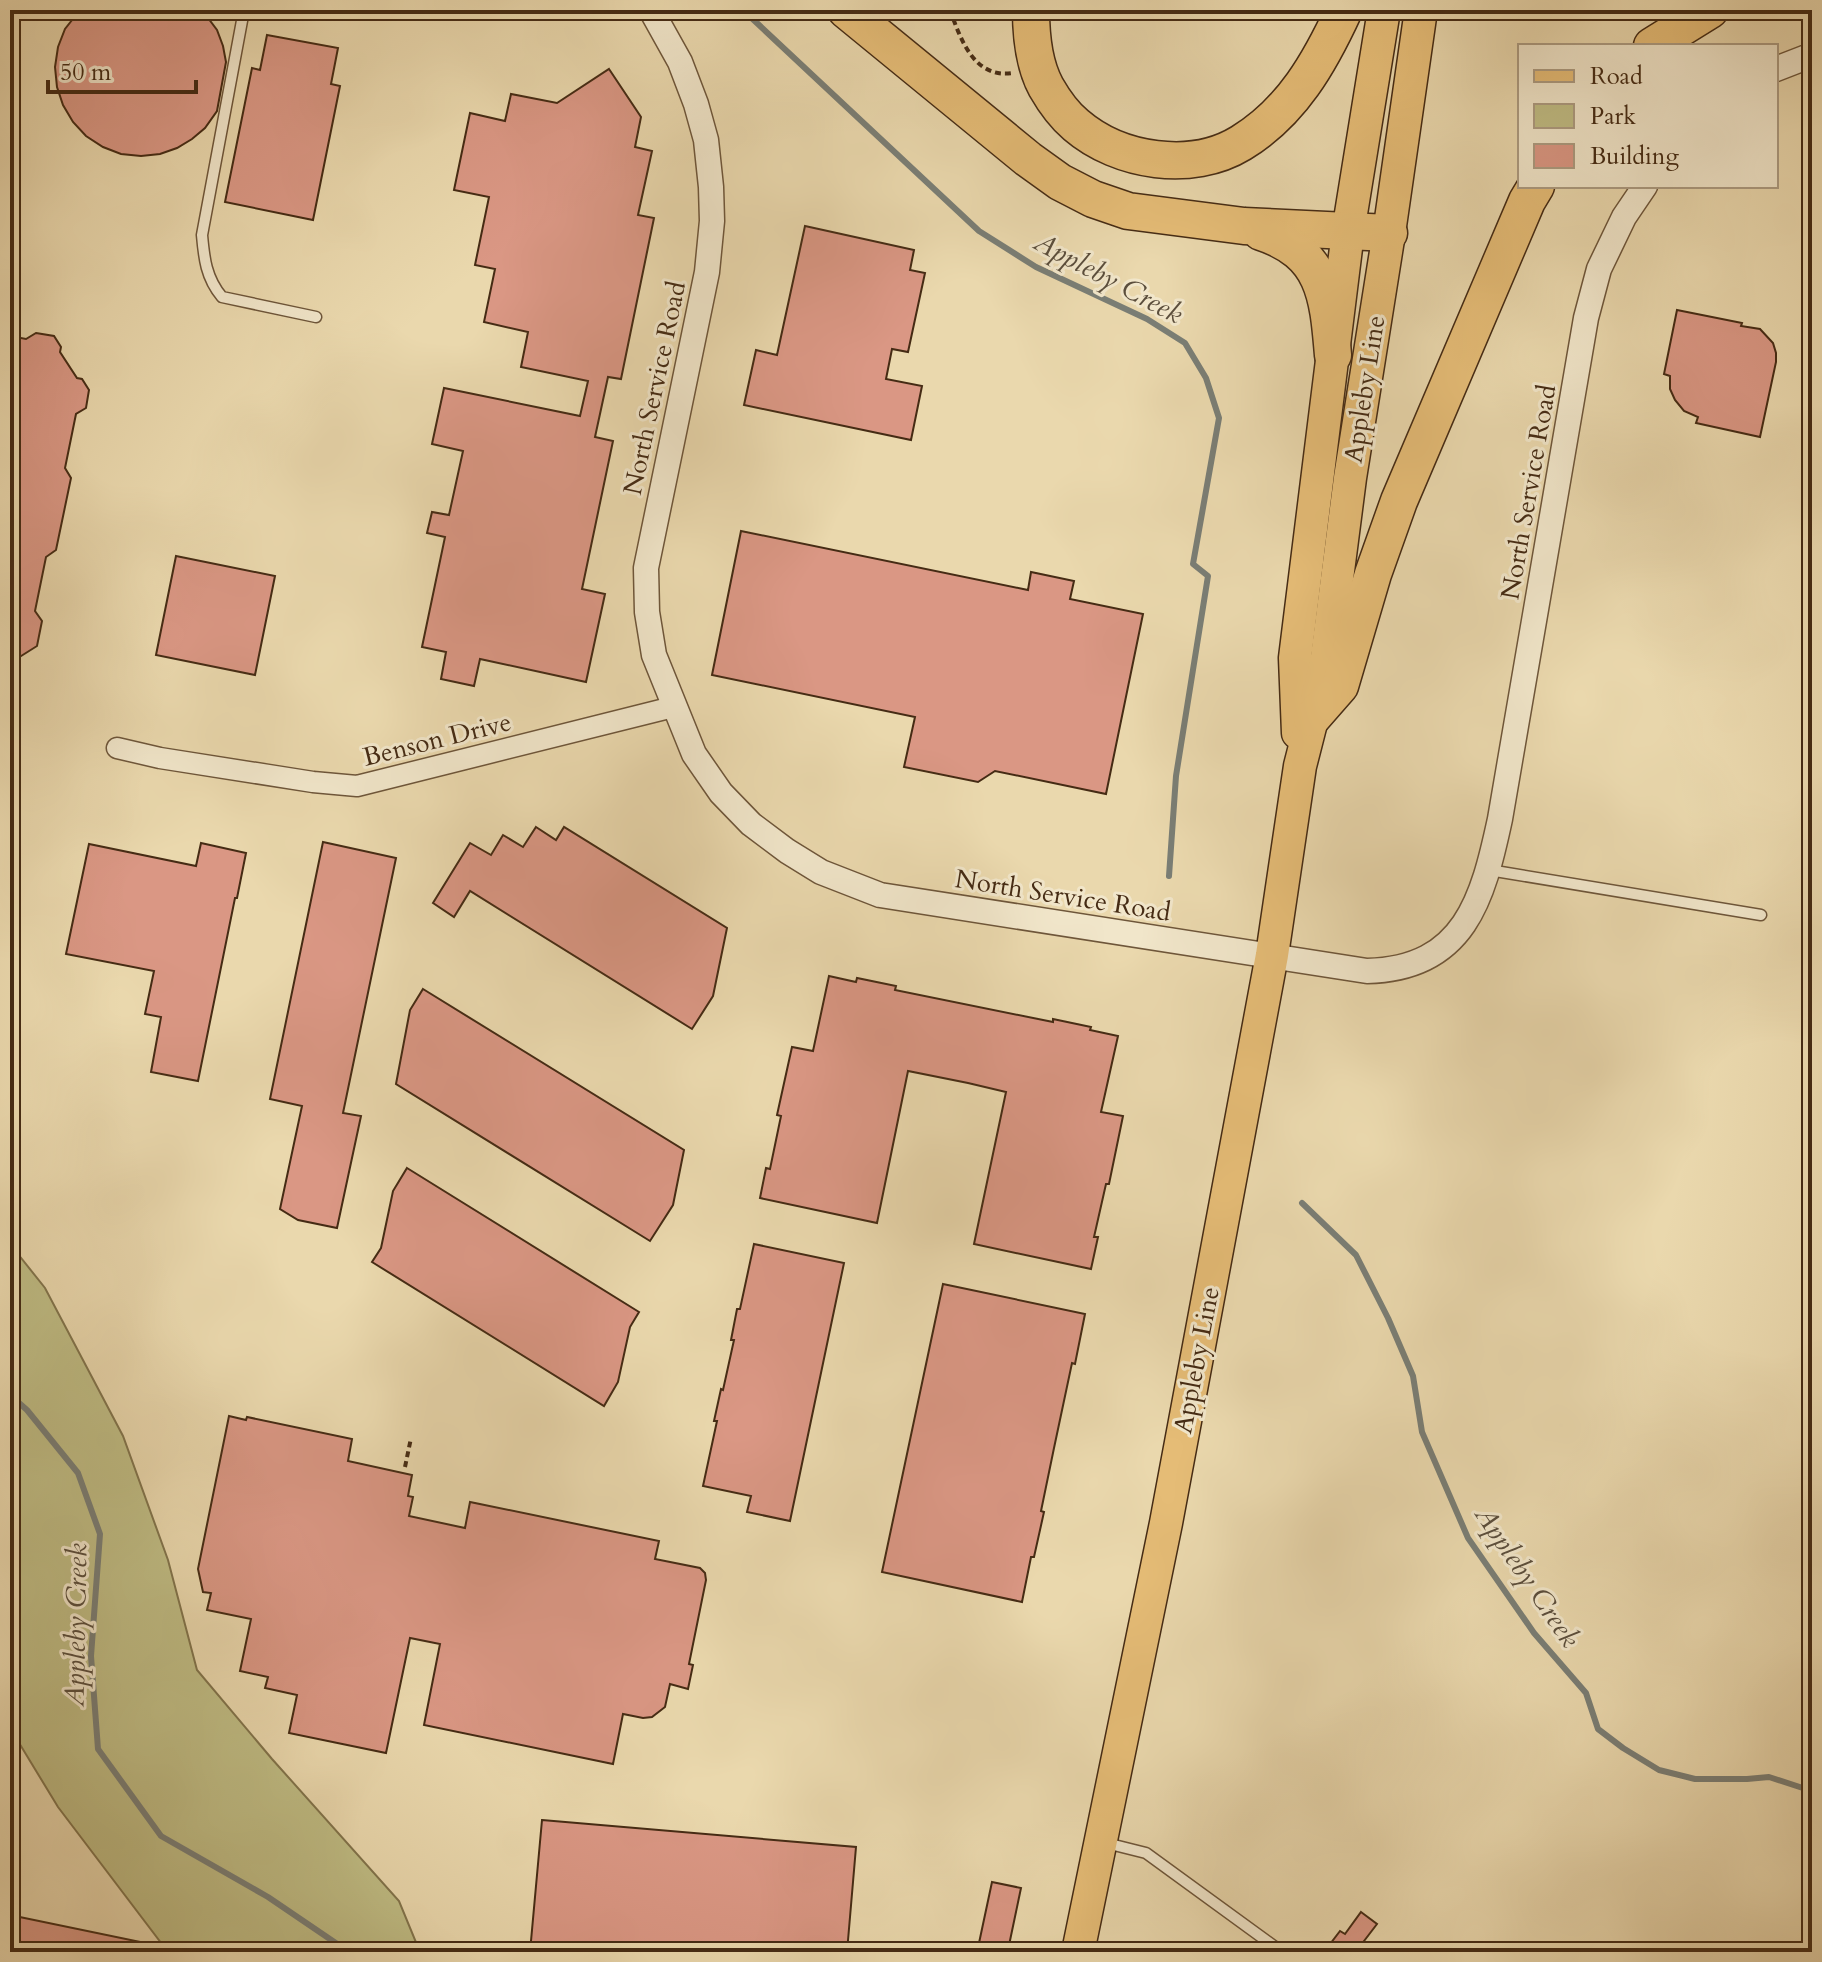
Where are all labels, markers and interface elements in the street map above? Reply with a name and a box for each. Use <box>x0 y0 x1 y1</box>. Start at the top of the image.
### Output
scale bar <box>48 44 196 94</box>
legend <box>1518 44 1778 188</box>
text: 50 m <box>60 56 112 89</box>
text: Road <box>1590 60 1643 93</box>
text: Park <box>1590 100 1636 133</box>
text: Building <box>1590 140 1680 173</box>
water label: Appleby Creek <box>1026 222 1190 333</box>
street label: North Service Road <box>615 278 694 498</box>
street label: Appleby Line <box>1336 313 1393 465</box>
street label: North Service Road <box>1492 382 1565 602</box>
street label: Benson Drive <box>359 704 515 775</box>
street label: North Service Road <box>953 861 1173 930</box>
street label: Appleby Line <box>1165 1284 1228 1437</box>
water label: Appleby Creek <box>1465 1497 1589 1655</box>
water label: Appleby Creek <box>56 1543 96 1708</box>

